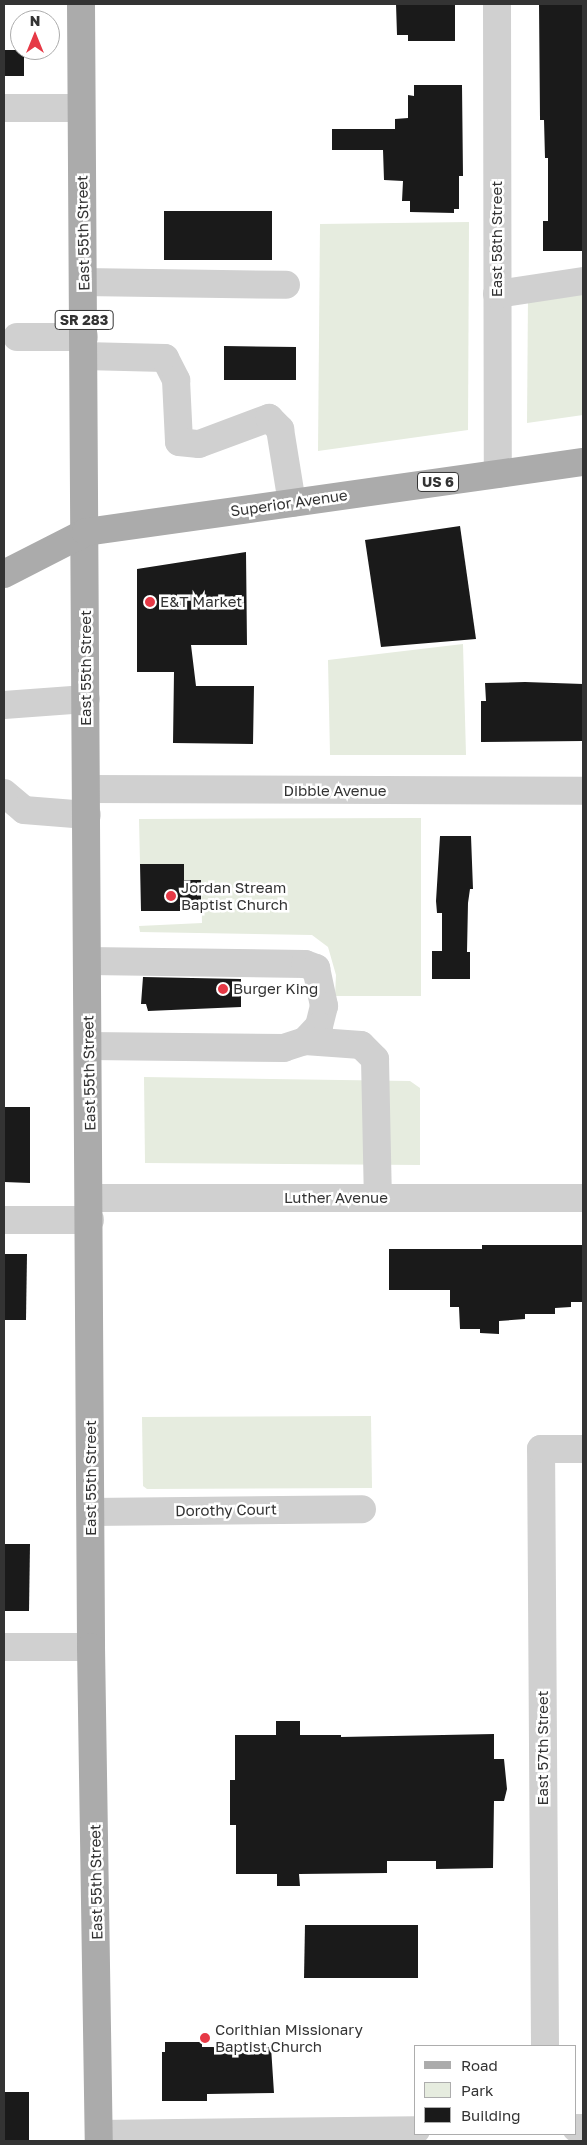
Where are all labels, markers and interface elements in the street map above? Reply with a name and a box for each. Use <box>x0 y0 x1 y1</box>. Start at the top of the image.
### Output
north arrow <box>10 10 60 60</box>
text: N <box>30 12 40 29</box>
street label: East 55th Street <box>73 175 93 291</box>
street label: East 58th Street <box>488 181 506 297</box>
road number: SR 283 <box>54 308 114 332</box>
road number: US 6 <box>417 471 459 494</box>
street label: Superior Avenue <box>229 486 349 520</box>
place label: E&T Market <box>160 593 242 611</box>
marker: E&T Market <box>144 596 156 608</box>
street label: East 55th Street <box>77 610 95 726</box>
street label: Dibble Avenue <box>283 782 387 800</box>
place label: Jordan Stream Baptist Church <box>181 878 288 913</box>
marker: Jordan Stream Baptist Church <box>165 890 177 902</box>
place label: Burger King <box>233 980 318 998</box>
marker: Burger King <box>217 983 229 995</box>
street label: East 55th Street <box>79 1015 99 1131</box>
street label: Luther Avenue <box>284 1189 388 1207</box>
street label: East 55th Street <box>82 1420 100 1536</box>
street label: Dorothy Court <box>175 1500 277 1520</box>
street label: East 57th Street <box>534 1690 552 1806</box>
street label: East 55th Street <box>86 1824 106 1940</box>
place label: Corithian Missionary Baptist Church <box>215 2020 363 2055</box>
marker: Corithian Missionary Baptist Church <box>199 2032 211 2044</box>
legend <box>414 2045 577 2135</box>
text: Road <box>461 2056 498 2074</box>
text: Park <box>461 2081 493 2099</box>
text: Building <box>461 2106 521 2124</box>

